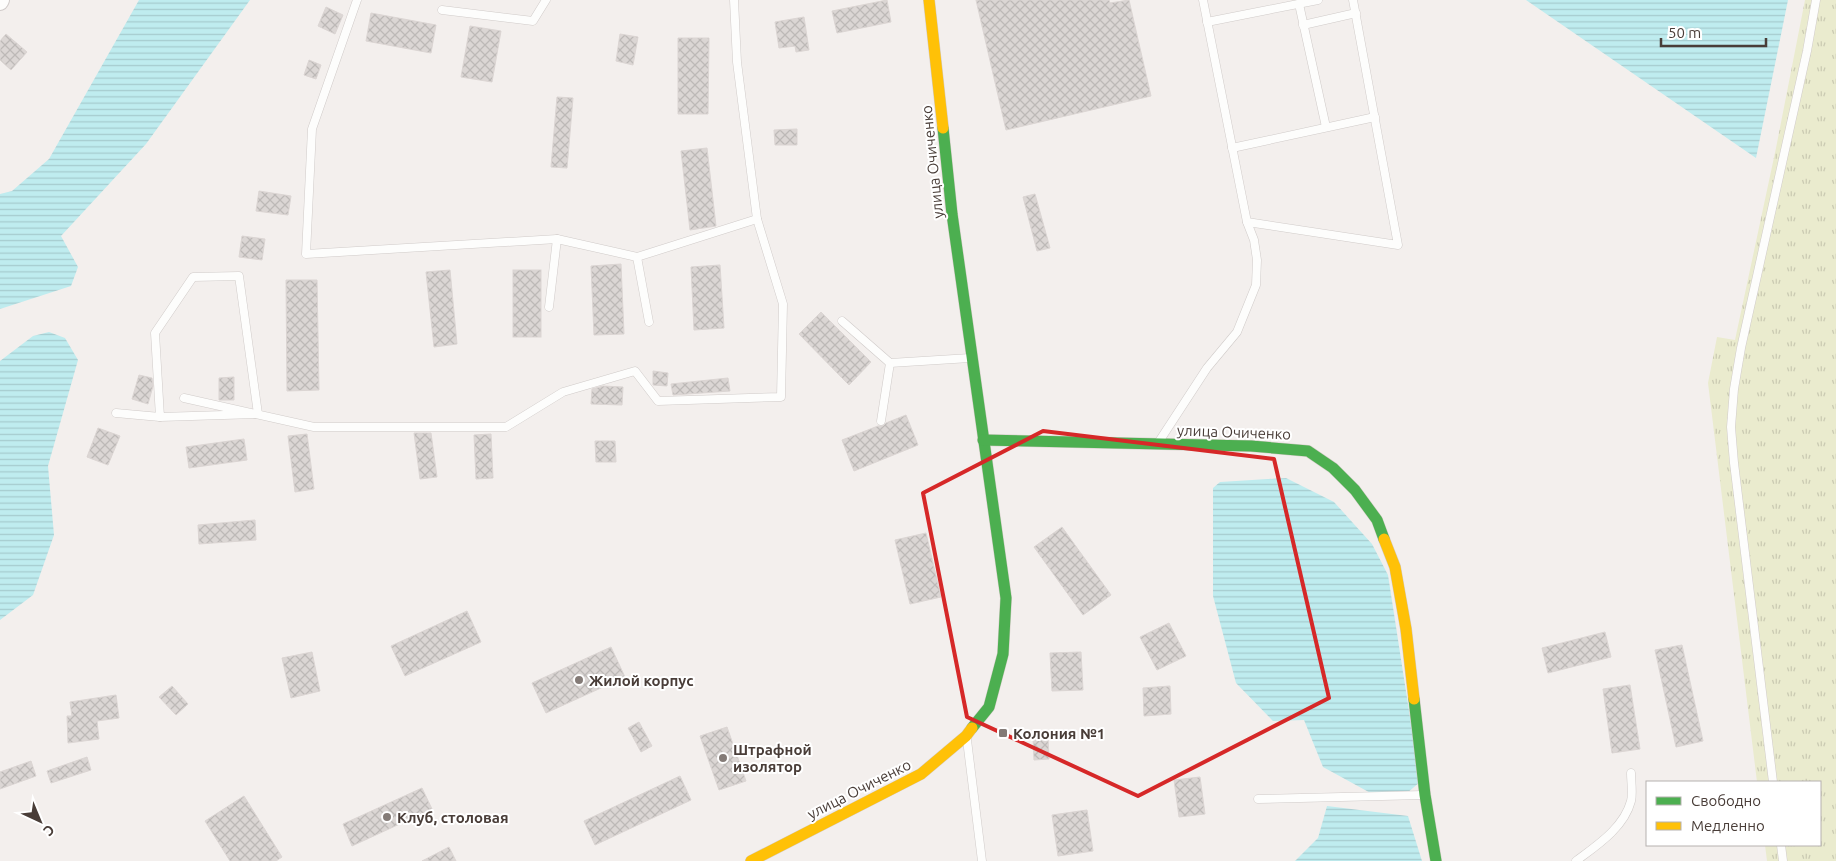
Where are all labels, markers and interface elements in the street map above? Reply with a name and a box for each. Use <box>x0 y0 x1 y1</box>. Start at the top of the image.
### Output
scale bar <box>1661 15 1766 47</box>
text: 50 m <box>1668 24 1701 41</box>
street label: улица Очиченко <box>918 104 946 220</box>
street label: улица Очиченко <box>1177 422 1291 442</box>
place label: Жилой корпус <box>589 672 694 689</box>
marker: Жилой корпус <box>573 674 585 686</box>
place label: Колония №1 <box>1013 725 1105 742</box>
marker: Колония №1 <box>997 727 1009 739</box>
place label: Штрафной изолятор <box>733 741 812 775</box>
marker: Штрафной изолятор <box>717 752 729 764</box>
street label: улица Очиченко <box>804 756 914 822</box>
legend <box>1646 781 1821 846</box>
text: Свободно <box>1691 792 1761 809</box>
north arrow <box>15 796 65 846</box>
place label: Клуб, столовая <box>397 809 509 826</box>
marker: Клуб, столовая <box>381 811 393 823</box>
text: Медленно <box>1691 817 1765 834</box>
text: С <box>40 821 58 839</box>

